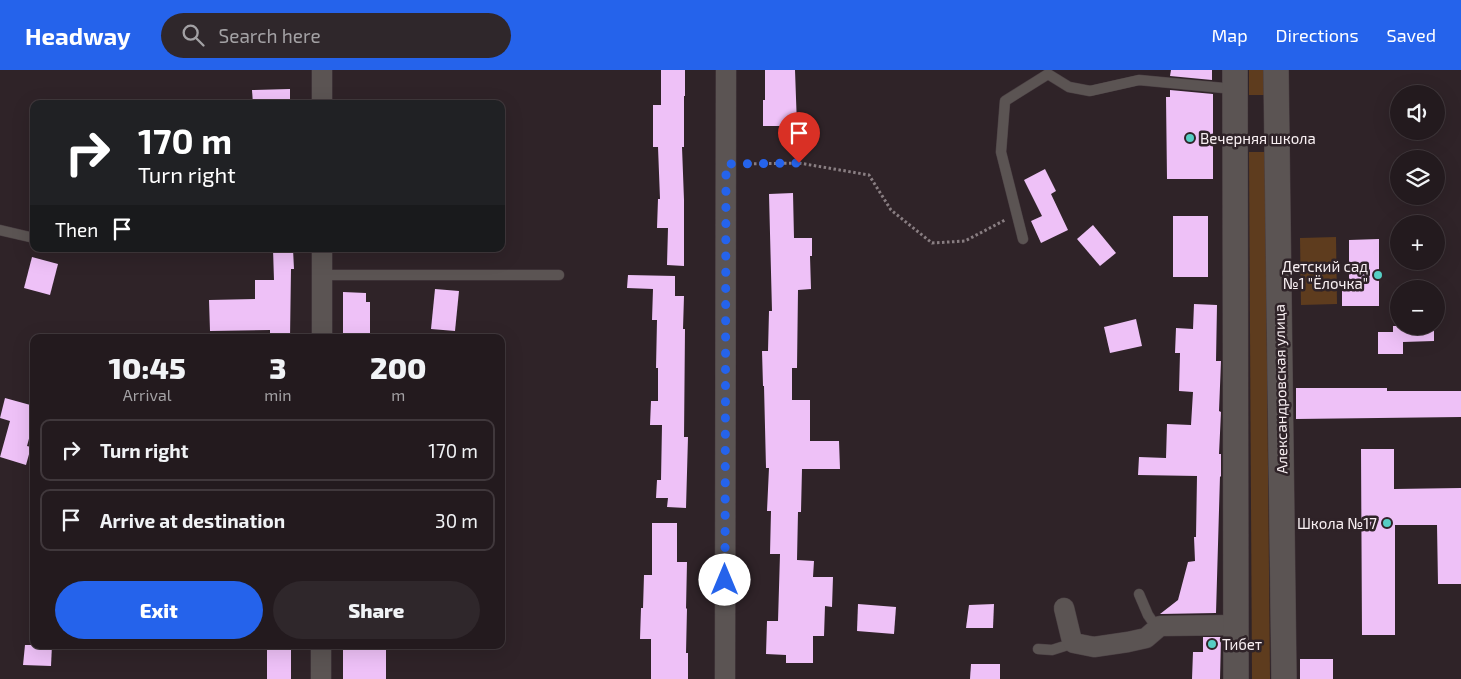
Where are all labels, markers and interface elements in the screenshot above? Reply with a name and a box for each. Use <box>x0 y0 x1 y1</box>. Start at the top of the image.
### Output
search box <box>161 13 511 58</box>
text: Headway <box>25 21 131 50</box>
icon: search <box>179 21 207 49</box>
text: Search here <box>219 24 321 47</box>
text: Map <box>1211 24 1248 46</box>
text: Directions <box>1276 24 1359 46</box>
text: Saved <box>1387 24 1436 46</box>
map controls <box>1390 85 1445 335</box>
button: sound <box>1390 85 1445 140</box>
pin <box>778 112 820 163</box>
text: 170 m <box>138 119 232 161</box>
icon: arrive <box>785 119 813 147</box>
icon: right <box>55 120 120 185</box>
place label: Вечерняя школа <box>1200 129 1316 147</box>
marker: Вечерняя школа <box>1184 132 1196 144</box>
button: layers <box>1390 150 1445 205</box>
text: Turn right <box>138 161 236 187</box>
icon: arrive <box>108 215 136 243</box>
button: + <box>1390 215 1445 270</box>
text: Then <box>55 218 98 241</box>
place label: Детский сад №1 "Ёлочка" <box>1282 257 1368 292</box>
marker: Детский сад №1 "Ёлочка" <box>1372 269 1384 281</box>
button: − <box>1390 280 1445 335</box>
street label: Александровская улица <box>1270 304 1291 474</box>
text: 10:45 <box>108 349 186 385</box>
text: 3 <box>269 349 286 385</box>
text: 200 <box>370 349 426 385</box>
text: Arrival <box>123 385 171 404</box>
text: min <box>264 385 292 404</box>
text: m <box>391 385 405 404</box>
icon: right <box>57 436 85 464</box>
text: Turn right <box>100 439 188 462</box>
text: 170 m <box>428 439 478 462</box>
icon: arrive <box>57 506 85 534</box>
text: Arrive at destination <box>100 509 285 532</box>
text: 30 m <box>435 509 478 532</box>
place label: Школа №17 <box>1297 514 1377 532</box>
marker: Школа №17 <box>1381 517 1393 529</box>
position arrow <box>698 553 750 605</box>
button: Exit <box>55 581 263 639</box>
button: Share <box>273 581 480 639</box>
place label: Тибет <box>1222 635 1262 653</box>
marker: Тибет <box>1206 638 1218 650</box>

